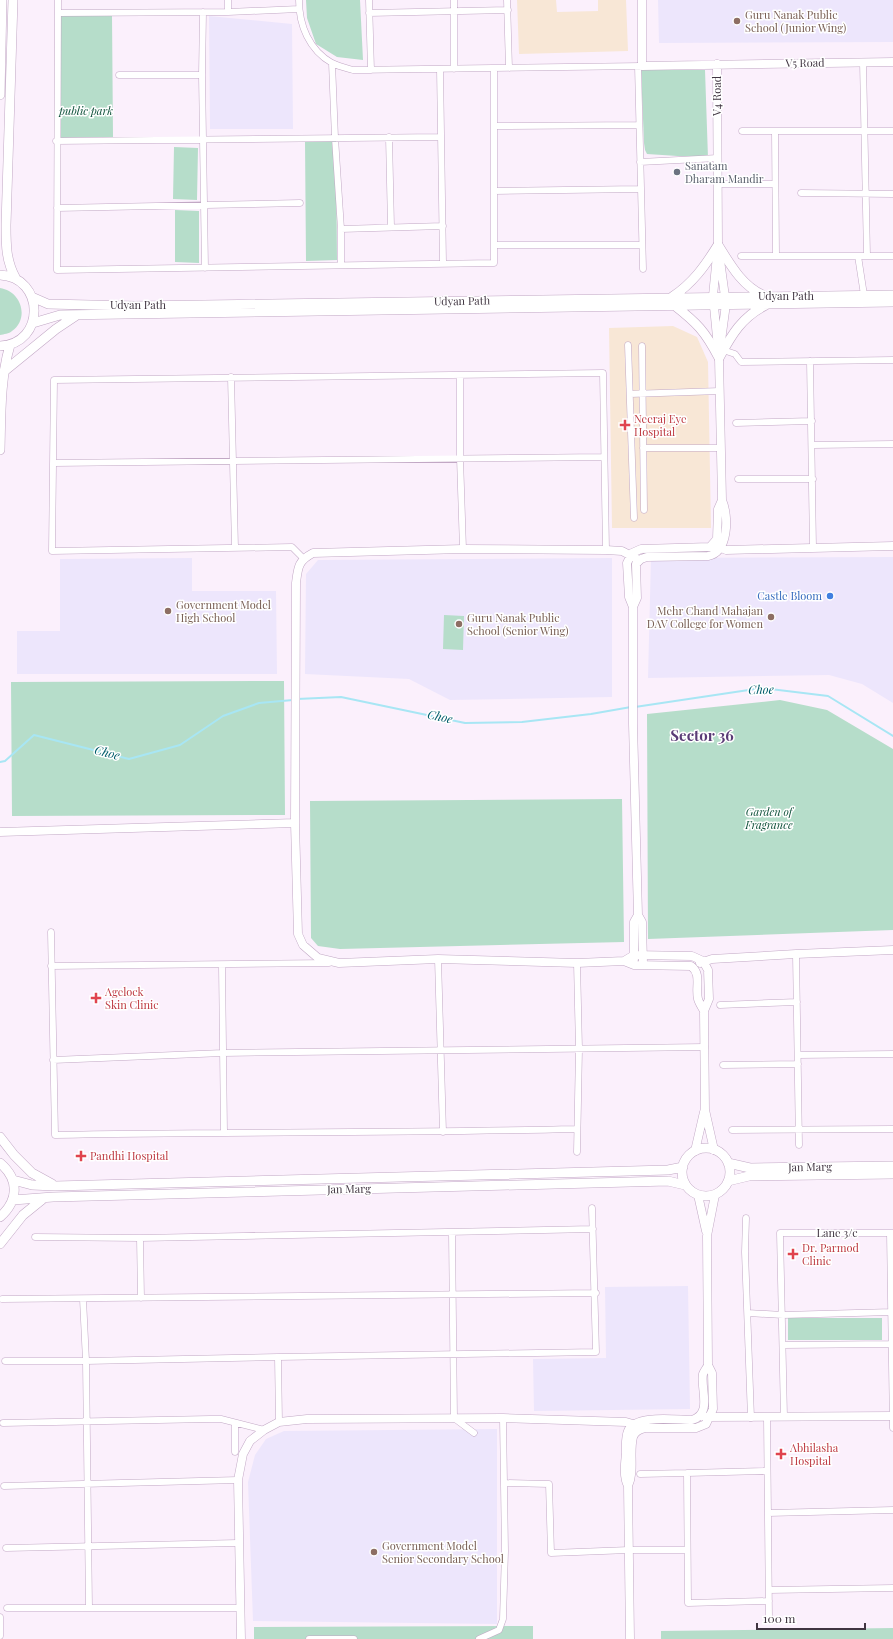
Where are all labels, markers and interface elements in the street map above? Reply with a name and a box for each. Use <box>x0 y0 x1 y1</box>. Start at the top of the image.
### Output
place label: Guru Nanak Public School (Junior Wing) <box>745 7 846 35</box>
marker: Guru Nanak Public School (Junior Wing) <box>732 16 742 26</box>
street label: V5 Road <box>784 55 825 70</box>
street label: V4 Road <box>709 75 724 117</box>
park label: public park <box>58 103 113 118</box>
place label: Sanatam Dharam Mandir <box>685 158 764 186</box>
marker: Sanatam Dharam Mandir <box>672 167 682 177</box>
street label: Udyan Path <box>758 288 815 303</box>
street label: Udyan Path <box>434 293 491 308</box>
street label: Udyan Path <box>110 297 167 312</box>
place label: Neeraj Eye Hospital <box>634 411 687 439</box>
marker: Neeraj Eye Hospital <box>619 419 631 431</box>
place label: Castle Bloom <box>757 588 822 603</box>
marker: Castle Bloom <box>825 591 835 601</box>
place label: Government Model High School <box>176 597 271 625</box>
place label: Mehr Chand Mahajan DAV College for Women <box>647 603 763 631</box>
marker: Government Model High School <box>163 606 173 616</box>
place label: Guru Nanak Public School (Senior Wing) <box>467 610 568 638</box>
marker: Mehr Chand Mahajan DAV College for Women <box>766 612 776 622</box>
marker: Guru Nanak Public School (Senior Wing) <box>454 619 464 629</box>
water label: Choe <box>748 681 774 697</box>
water label: Choe <box>426 706 454 726</box>
district label: Sector 36 <box>670 725 734 745</box>
water label: Choe <box>93 741 122 763</box>
park label: Garden of Fragrance <box>744 804 795 832</box>
place label: Agelock Skin Clinic <box>104 984 159 1012</box>
marker: Agelock Skin Clinic <box>90 992 102 1004</box>
place label: Pandhi Hospital <box>90 1148 168 1163</box>
marker: Pandhi Hospital <box>75 1150 87 1162</box>
street label: Jan Marg <box>787 1159 832 1174</box>
street label: Jan Marg <box>326 1181 371 1196</box>
street label: Lane 3/c <box>817 1225 858 1240</box>
place label: Dr. Parmod Clinic <box>802 1240 859 1268</box>
marker: Dr. Parmod Clinic <box>787 1248 799 1260</box>
place label: Abhilasha Hospital <box>789 1440 839 1468</box>
marker: Abhilasha Hospital <box>775 1448 787 1460</box>
place label: Government Model Senior Secondary School <box>382 1538 504 1566</box>
marker: Government Model Senior Secondary School <box>369 1547 379 1557</box>
scale bar <box>757 1605 865 1631</box>
text: 100 m <box>763 1610 796 1626</box>

